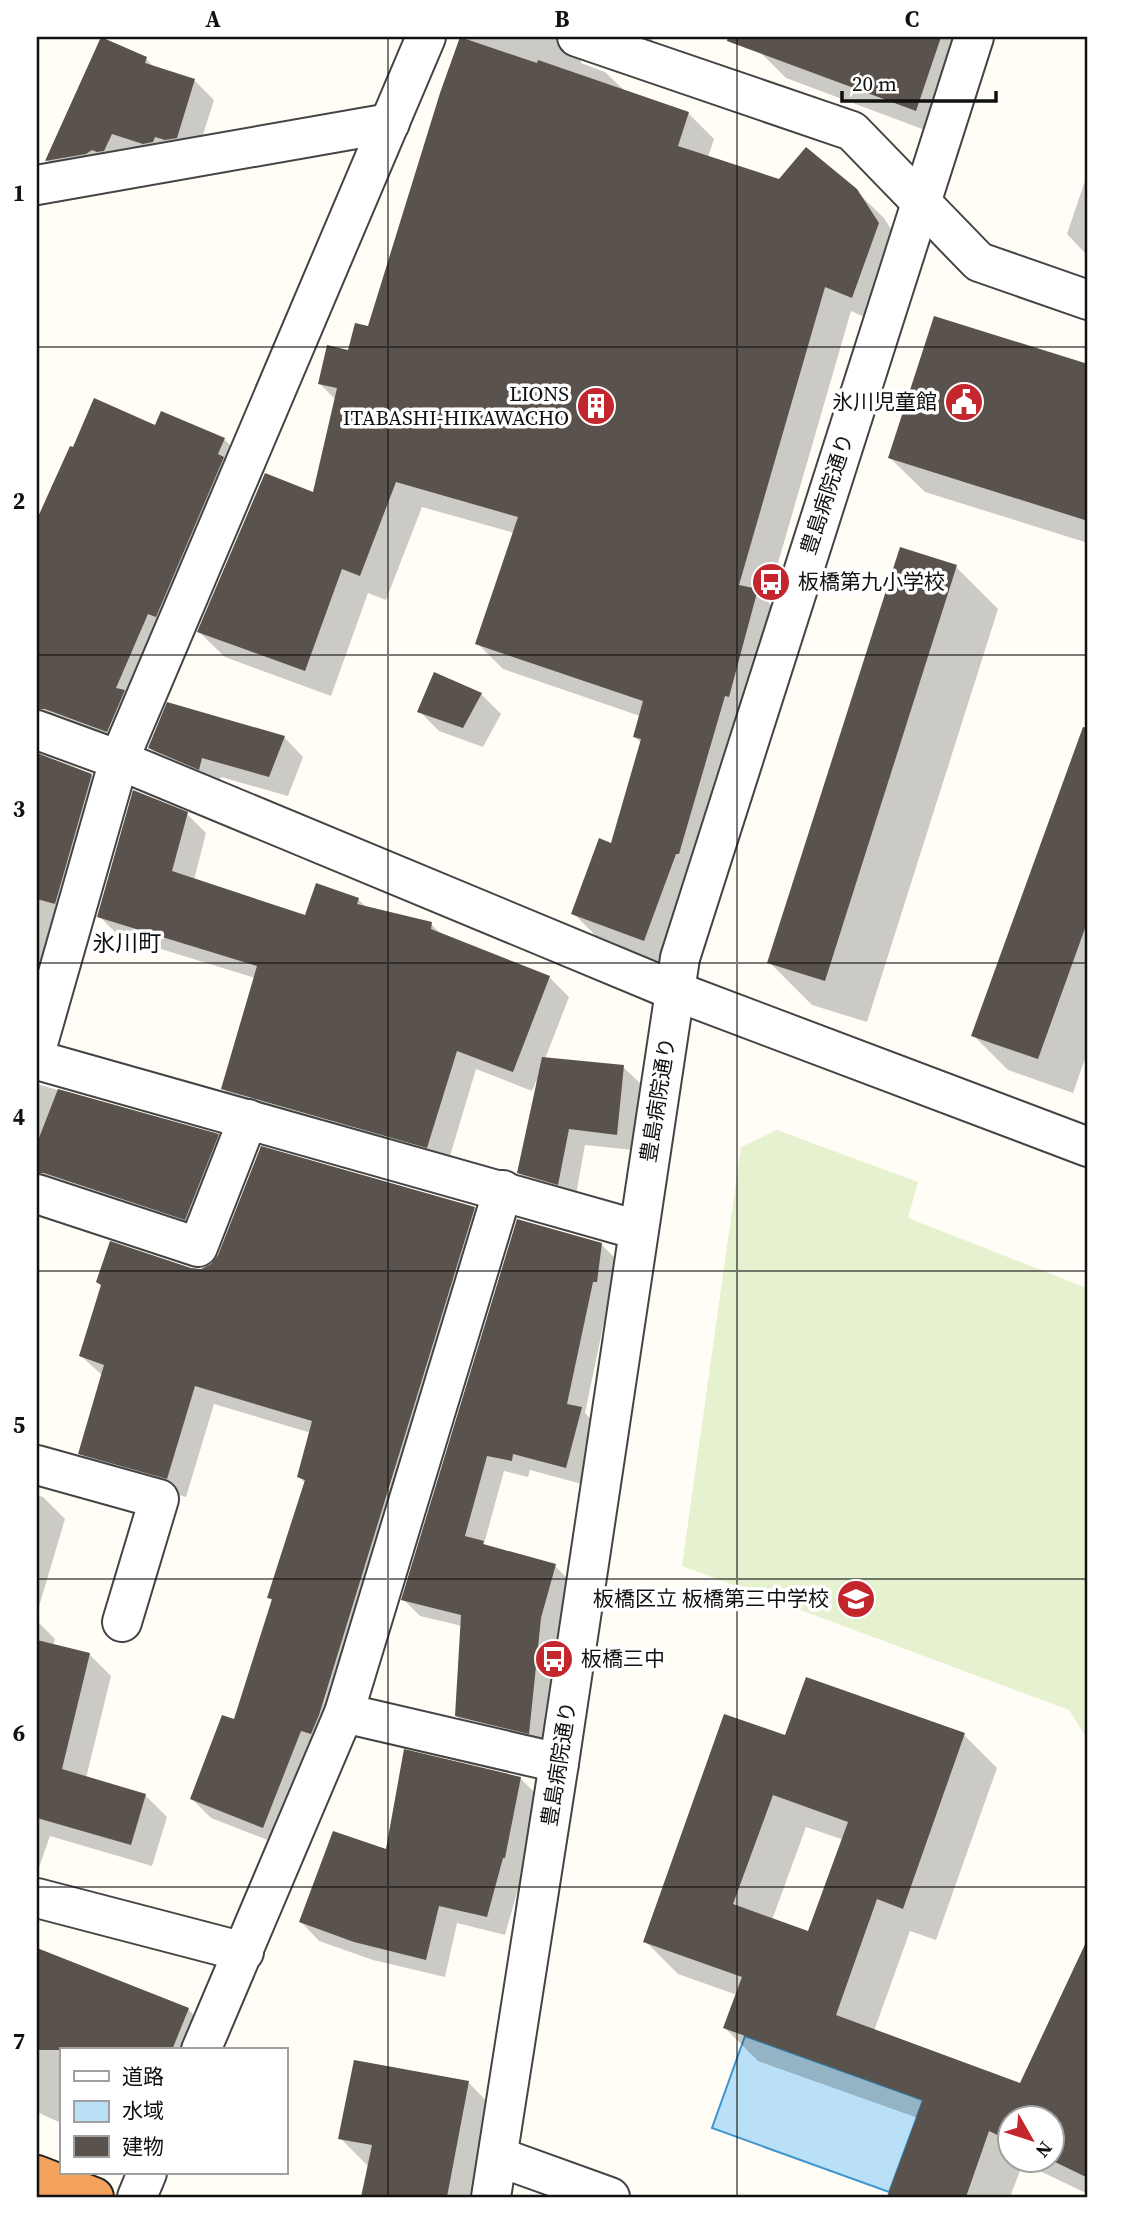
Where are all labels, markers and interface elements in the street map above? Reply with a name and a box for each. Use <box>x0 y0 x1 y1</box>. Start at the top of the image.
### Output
text: A <box>205 3 221 35</box>
text: B <box>555 3 570 35</box>
text: C <box>905 3 919 35</box>
scale bar <box>842 60 996 104</box>
text: 20 m <box>852 69 897 98</box>
text: 1 <box>13 177 25 209</box>
place label: LIONS ITABASHI-HIKAWACHO <box>343 379 569 432</box>
public building icon: 氷川児童館 <box>943 381 985 423</box>
building icon: LIONS ITABASHI-HIKAWACHO <box>575 385 617 427</box>
place label: 氷川児童館 <box>832 387 937 416</box>
street label: 豊島病院通り <box>793 429 860 558</box>
text: 2 <box>13 485 25 517</box>
bus stop icon: 板橋第九小学校 <box>750 561 792 603</box>
place label: 板橋第九小学校 <box>798 567 945 596</box>
text: 3 <box>13 793 25 825</box>
district label: 氷川町 <box>93 927 162 959</box>
street label: 豊島病院通り <box>633 1035 682 1164</box>
text: 4 <box>13 1101 25 1133</box>
text: 5 <box>13 1409 25 1441</box>
school or university icon: 板橋区立 板橋第三中学校 <box>835 1578 877 1620</box>
place label: 板橋区立 板橋第三中学校 <box>593 1584 829 1613</box>
bus stop icon: 板橋三中 <box>533 1638 575 1680</box>
place label: 板橋三中 <box>581 1644 665 1673</box>
street label: 豊島病院通り <box>534 1699 583 1828</box>
text: 6 <box>13 1717 25 1749</box>
text: 7 <box>13 2025 25 2057</box>
legend <box>60 2048 287 2174</box>
text: 道路 <box>122 2062 164 2091</box>
text: 水域 <box>122 2096 164 2125</box>
north arrow <box>996 2104 1066 2174</box>
text: 建物 <box>122 2132 164 2161</box>
text: N <box>1030 2136 1059 2163</box>

